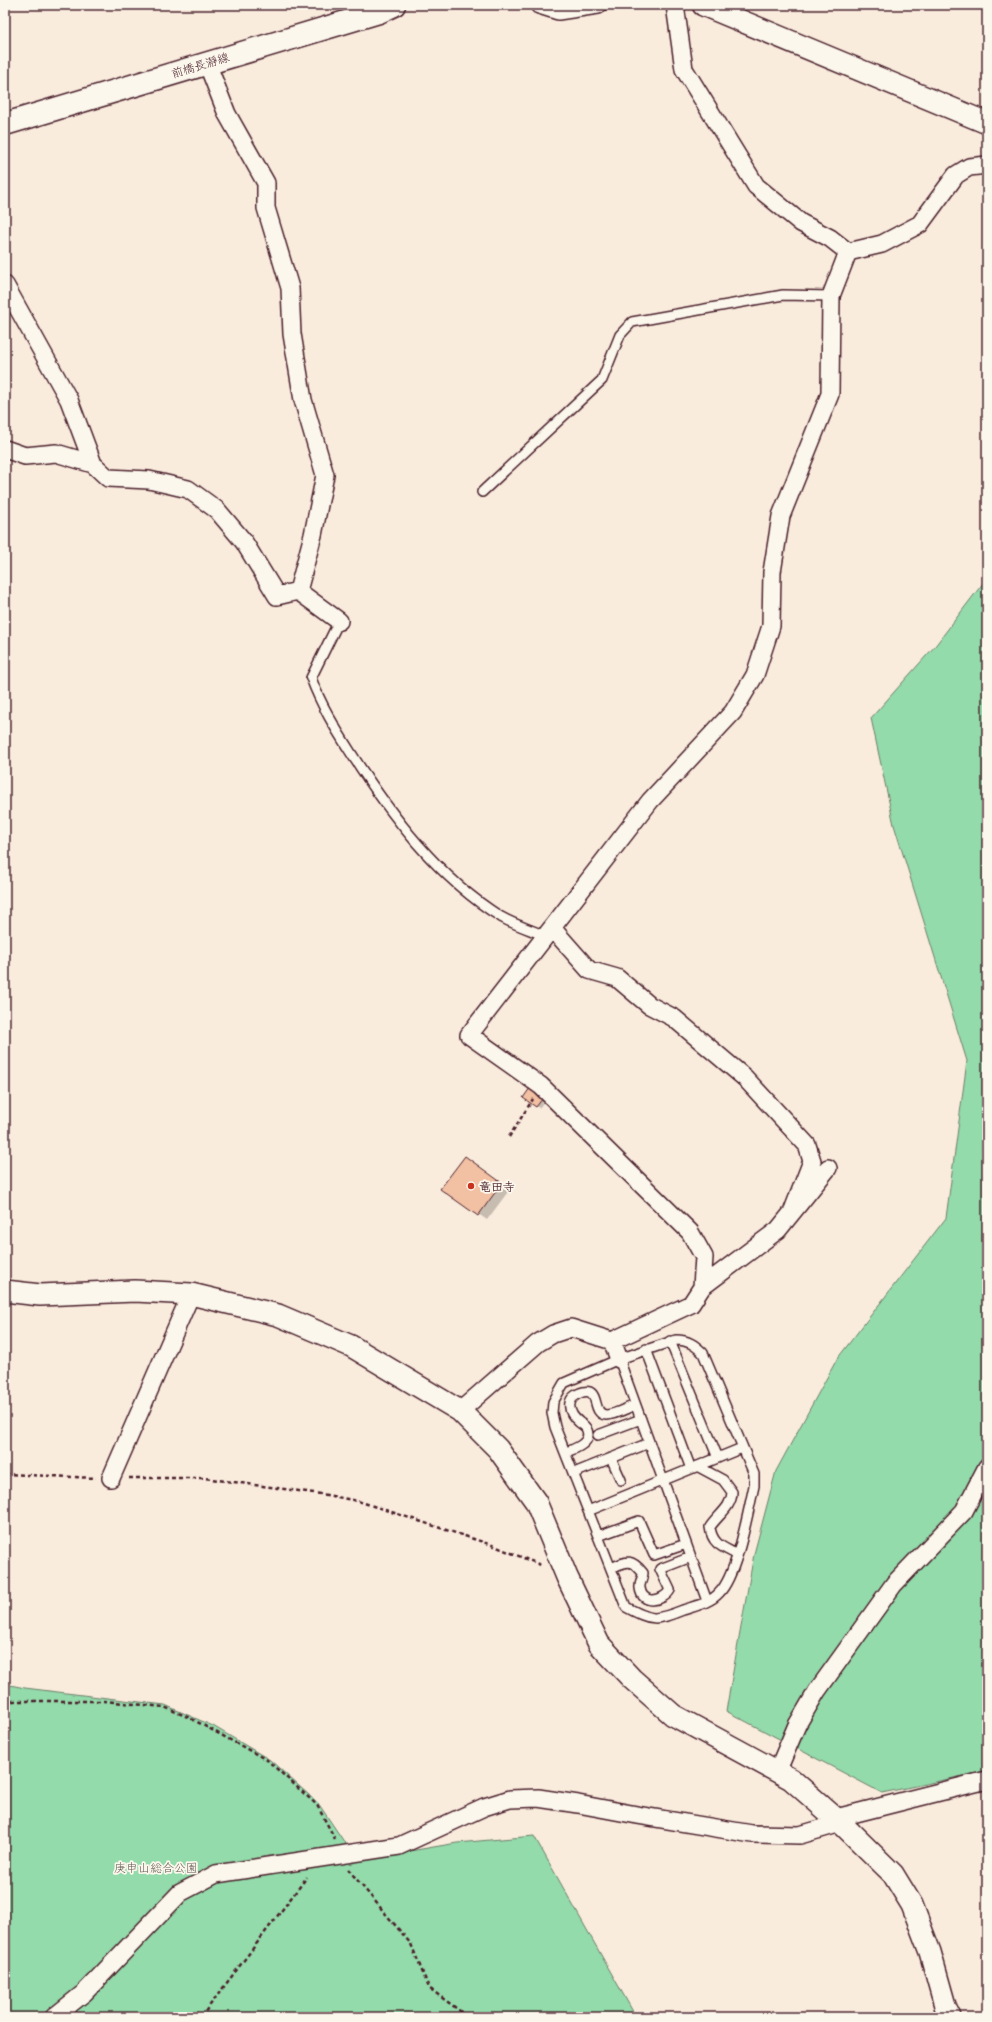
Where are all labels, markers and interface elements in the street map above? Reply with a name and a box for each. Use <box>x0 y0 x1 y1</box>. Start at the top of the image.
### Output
street label: 前橋長瀞線 <box>169 48 231 82</box>
place label: 竜田寺 <box>479 1178 515 1195</box>
marker: 竜田寺 <box>466 1181 476 1191</box>
park label: 庚申山総合公園 <box>114 1859 198 1876</box>

